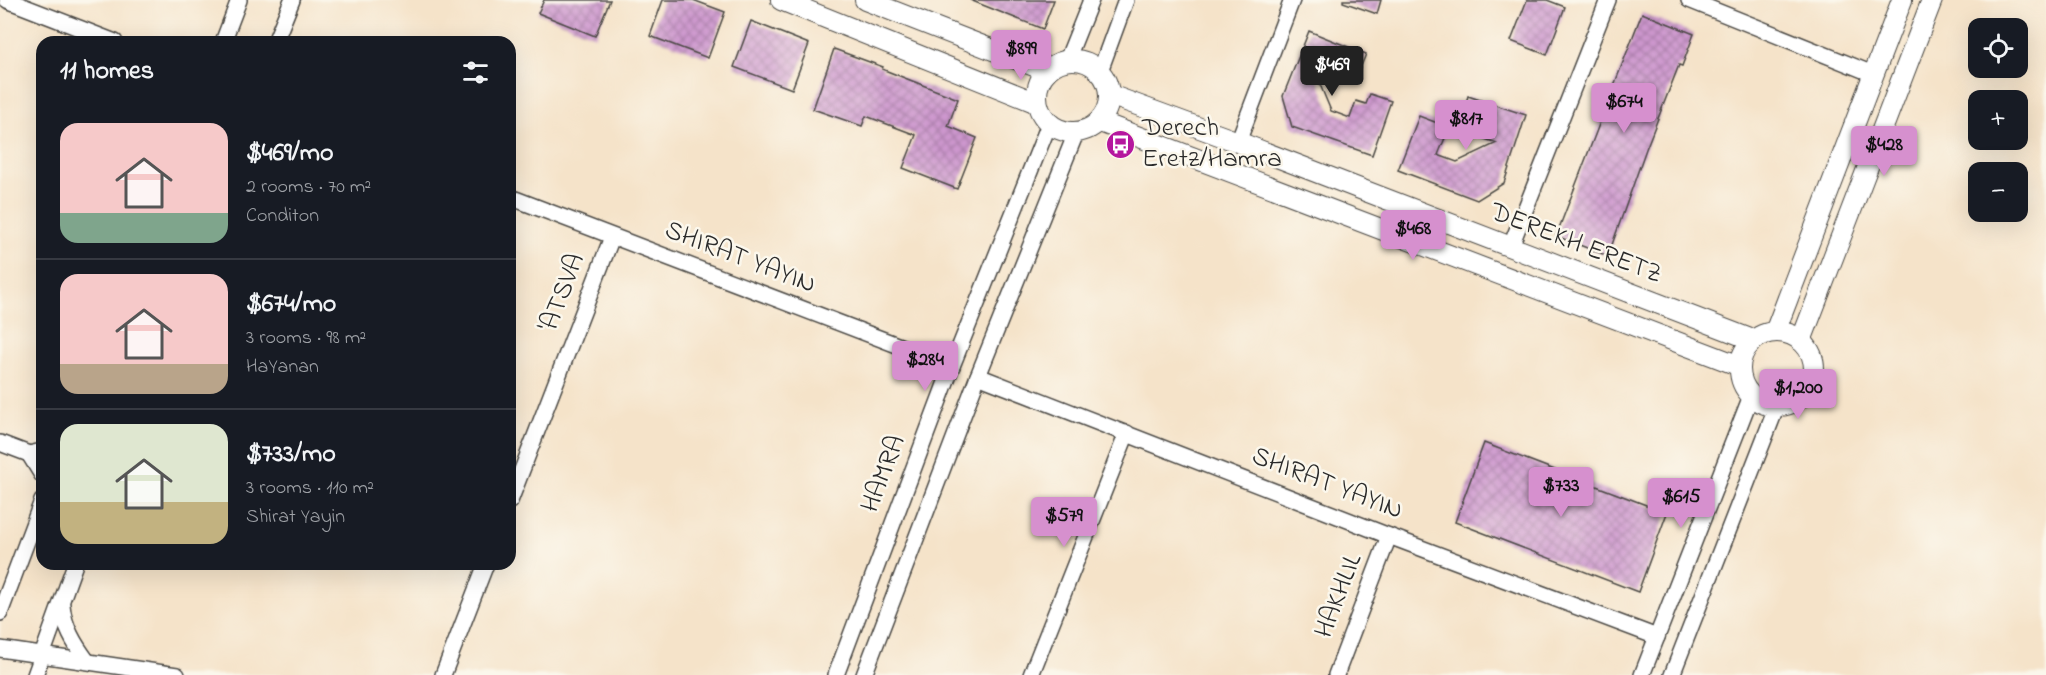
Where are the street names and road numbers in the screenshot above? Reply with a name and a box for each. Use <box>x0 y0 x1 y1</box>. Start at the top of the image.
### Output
street label: DEREKH ERETZ <box>1483 193 1668 295</box>
street label: SHIRAT YAYIN <box>659 211 821 305</box>
street label: 'ATSVA <box>530 248 596 338</box>
street label: HAMRA <box>851 430 917 518</box>
street label: SHIRAT YAYIN <box>1246 437 1408 531</box>
street label: HAKHLIL <box>1305 548 1373 644</box>

